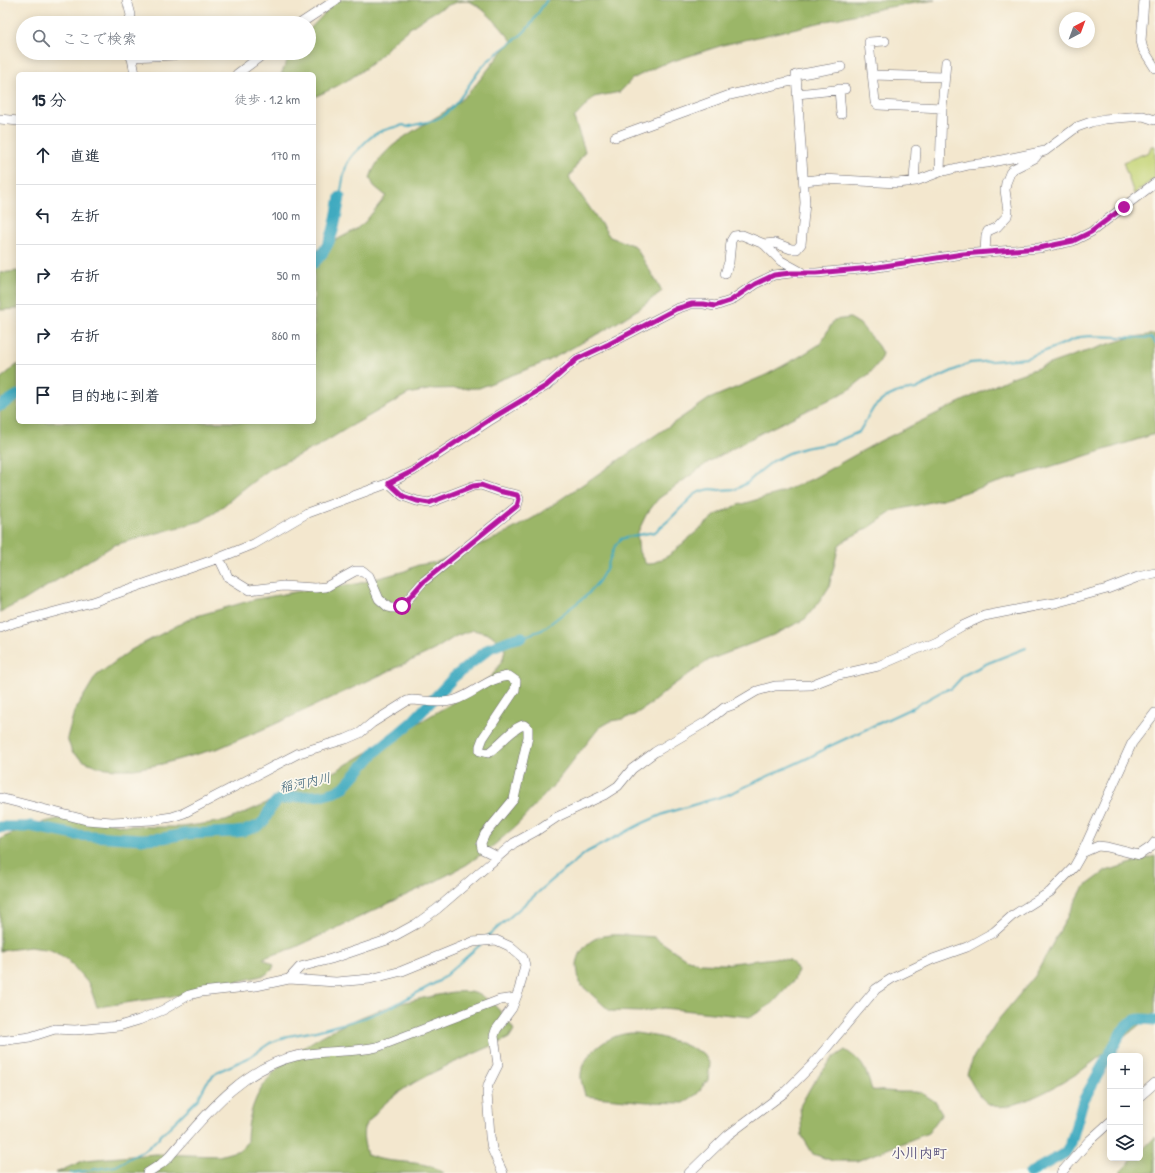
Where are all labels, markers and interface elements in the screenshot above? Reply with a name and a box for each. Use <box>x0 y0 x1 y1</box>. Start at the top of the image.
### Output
north arrow <box>1059 12 1095 48</box>
search box <box>16 16 316 60</box>
icon: search <box>30 27 52 49</box>
text: ここで検索 <box>62 28 137 49</box>
text: 15 分 <box>32 88 66 111</box>
text: 徒歩 · 1.2 km <box>235 90 300 108</box>
icon: ahead <box>32 144 54 166</box>
text: 直進 <box>70 145 100 166</box>
text: 170 m <box>271 146 300 164</box>
route end <box>1115 198 1133 216</box>
icon: left <box>32 204 54 226</box>
text: 左折 <box>70 205 100 226</box>
text: 100 m <box>272 206 300 224</box>
icon: right <box>32 264 54 286</box>
text: 右折 <box>70 265 100 286</box>
text: 50 m <box>277 266 300 284</box>
icon: right <box>32 324 54 346</box>
text: 右折 <box>70 325 100 346</box>
text: 860 m <box>272 326 300 344</box>
icon: arrive <box>32 384 54 406</box>
text: 目的地に到着 <box>70 385 160 406</box>
route start <box>393 597 411 615</box>
water label: 稲河内川 <box>278 768 332 796</box>
map controls <box>1107 1053 1143 1161</box>
button: + <box>1107 1053 1143 1089</box>
button: − <box>1107 1089 1143 1125</box>
button: layers <box>1107 1125 1143 1161</box>
district label: 小川内町 <box>891 1143 947 1162</box>

